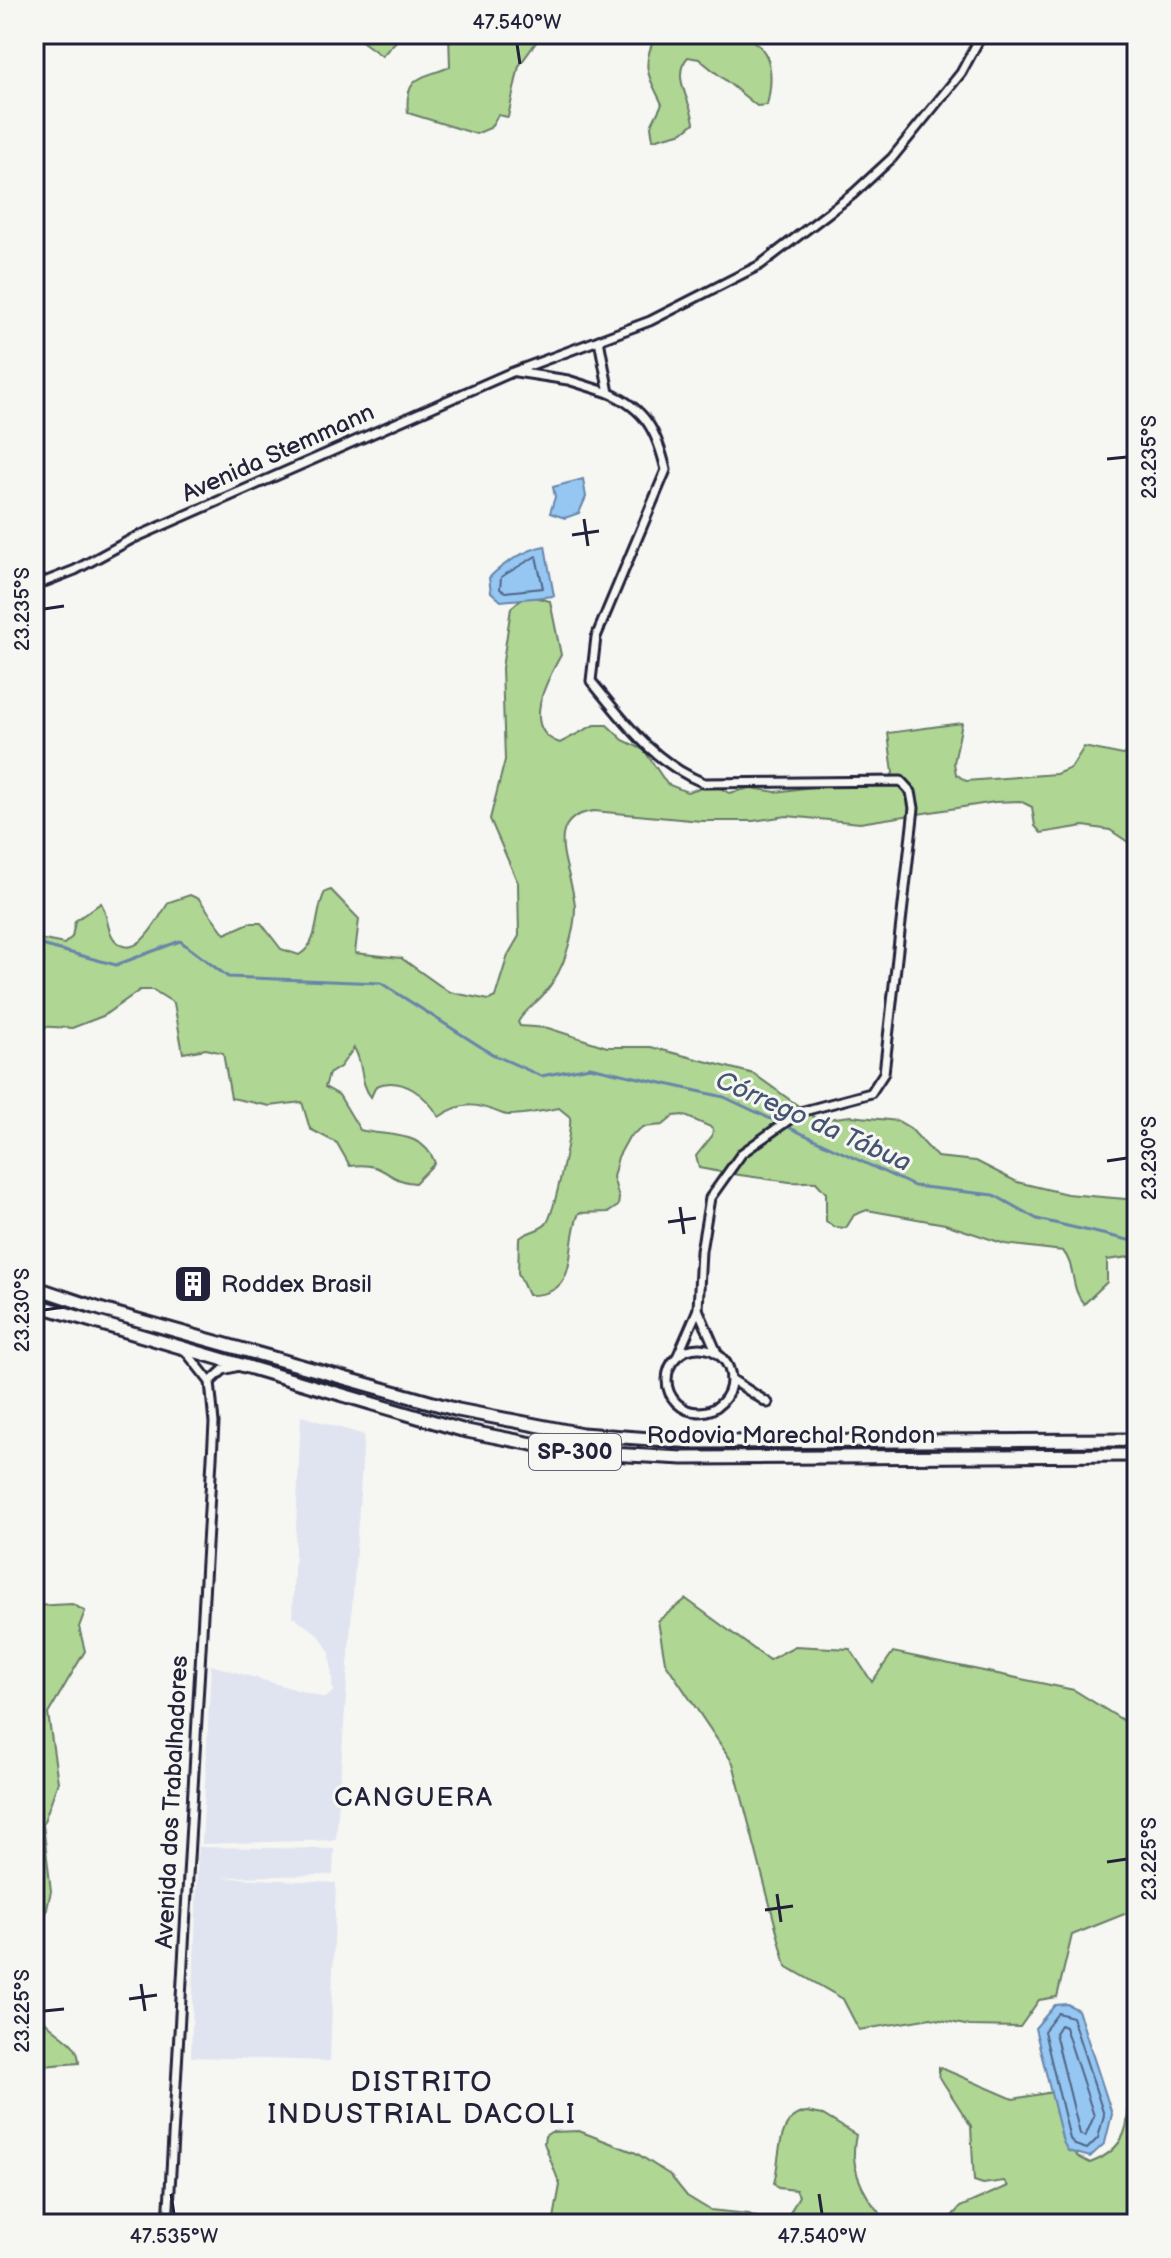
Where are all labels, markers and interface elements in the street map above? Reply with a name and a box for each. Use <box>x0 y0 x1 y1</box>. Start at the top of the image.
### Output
text: 47.540°W <box>473 11 561 35</box>
street label: Avenida Stemmann <box>177 397 379 509</box>
text: 23.235°S <box>1138 415 1162 499</box>
text: 23.235°S <box>11 567 35 651</box>
water label: Córrego da Tábua <box>710 1065 916 1179</box>
text: 23.230°S <box>1138 1116 1162 1200</box>
building icon: Roddex Brasil <box>172 1263 214 1305</box>
text: 23.230°S <box>11 1268 35 1352</box>
place label: Roddex Brasil <box>221 1270 372 1299</box>
street label: Rodovia Marechal Rondon <box>647 1421 935 1450</box>
road number: SP-300 <box>529 1434 621 1470</box>
street label: Avenida dos Trabalhadores <box>150 1655 194 1949</box>
district label: CANGUERA <box>334 1783 494 1814</box>
text: 23.225°S <box>1138 1817 1162 1901</box>
text: 23.225°S <box>11 1969 35 2053</box>
district label: DISTRITO INDUSTRIAL DACOLI <box>267 2066 577 2131</box>
text: 47.535°W <box>130 2225 218 2249</box>
text: 47.540°W <box>778 2225 866 2249</box>

